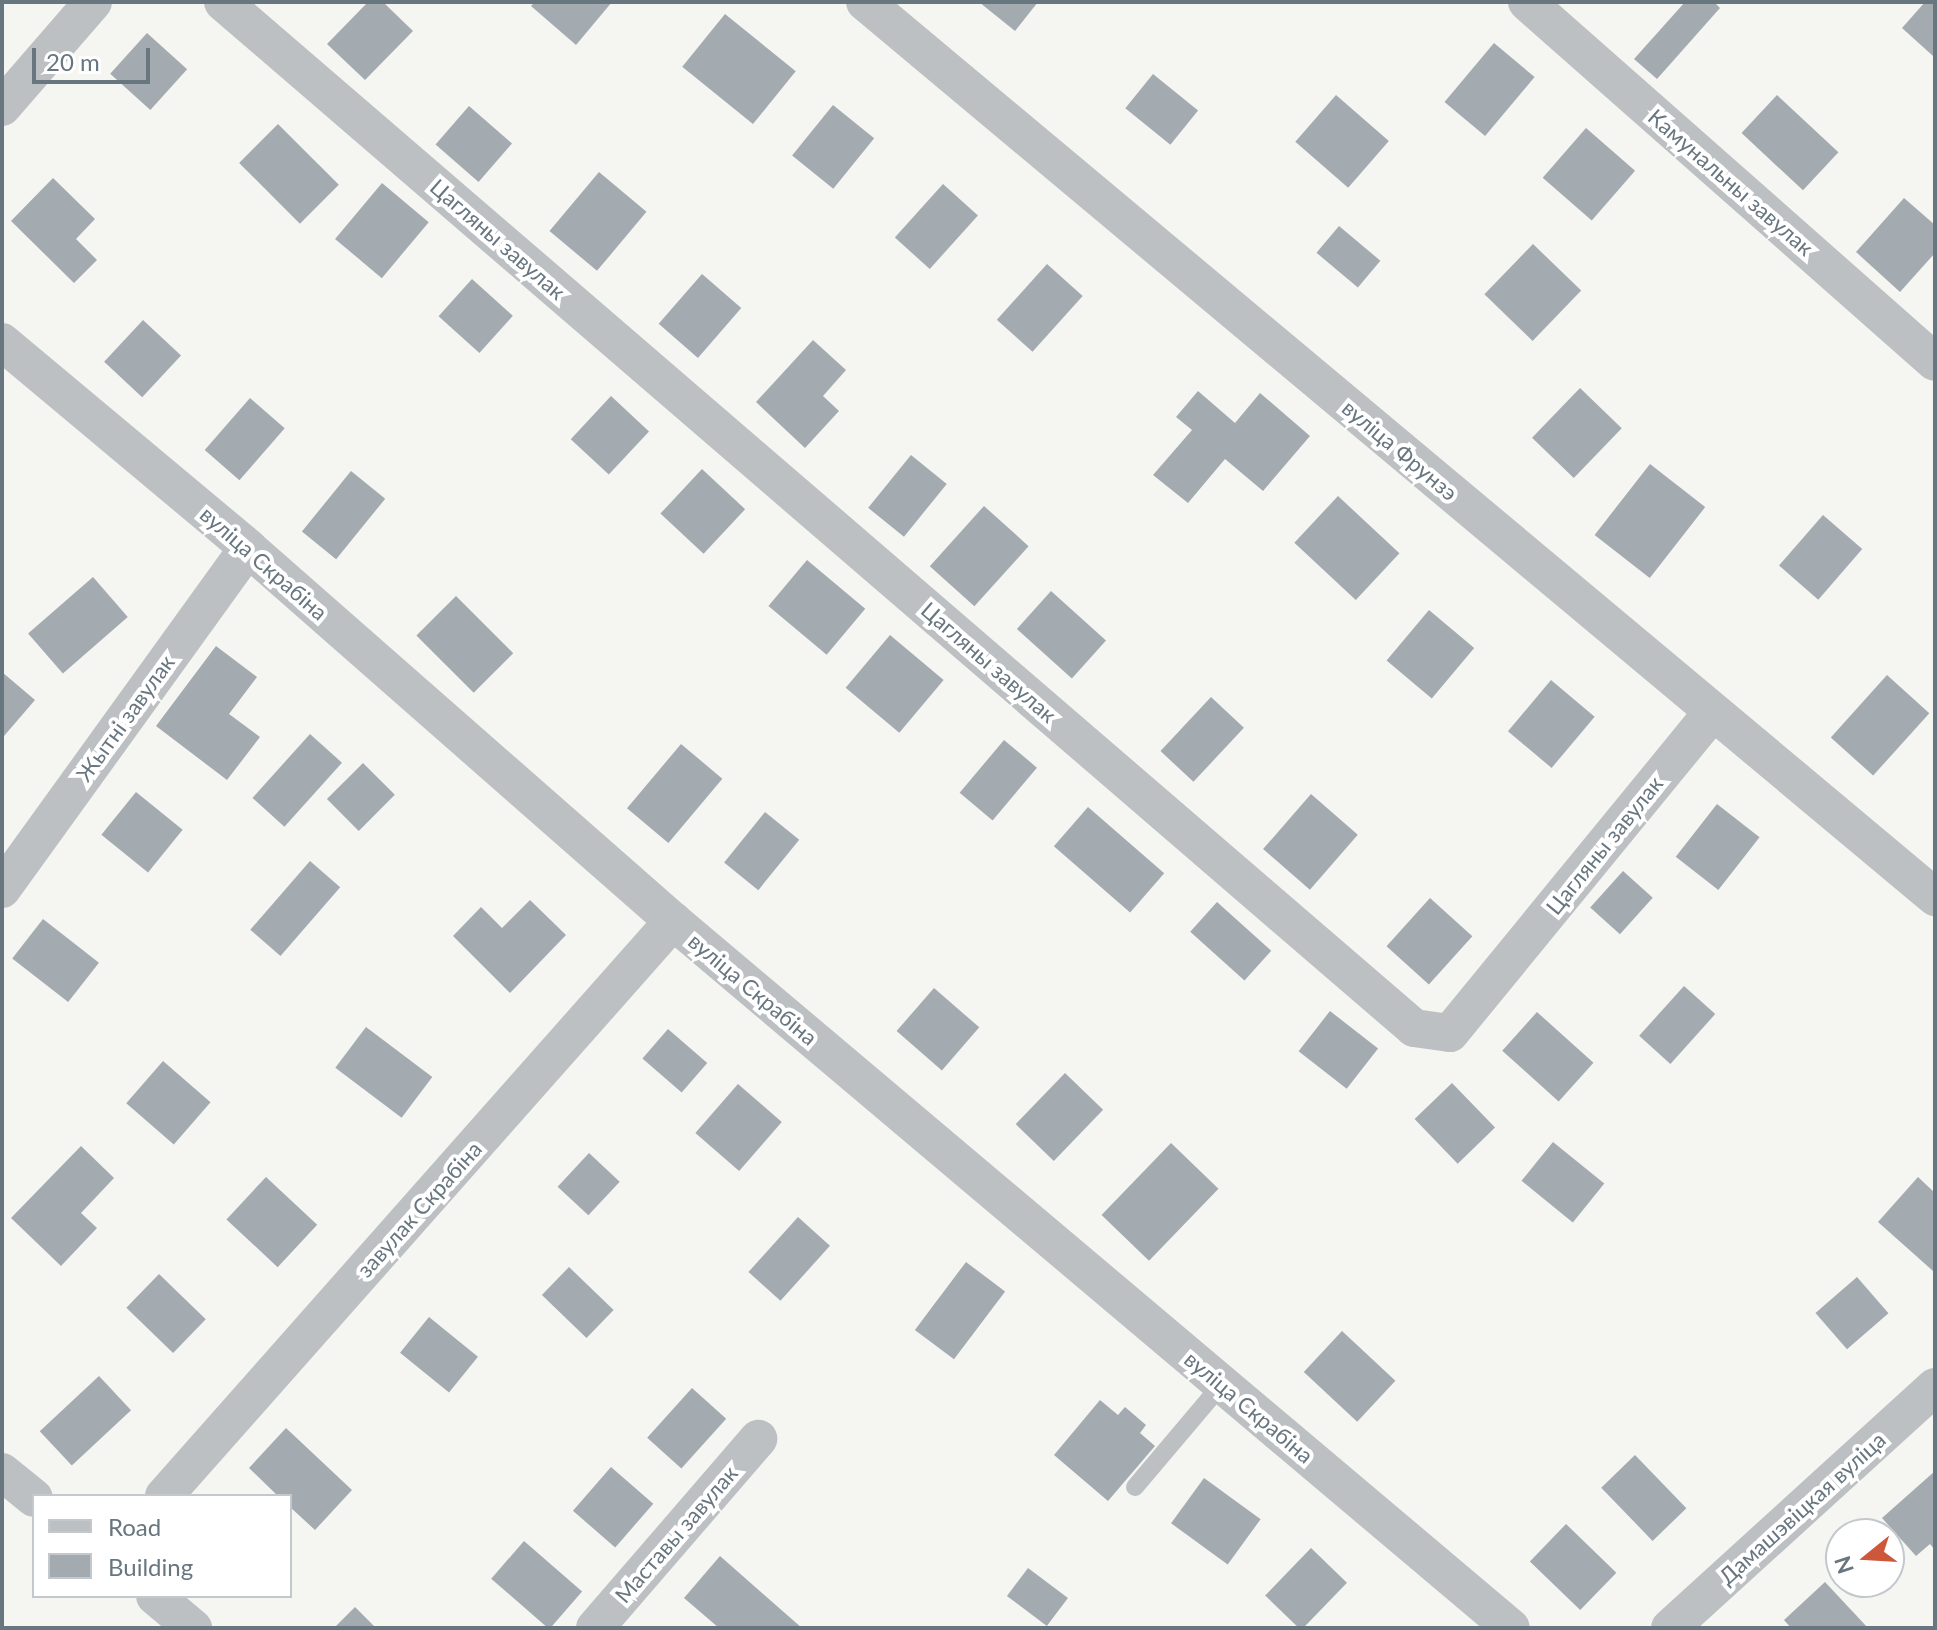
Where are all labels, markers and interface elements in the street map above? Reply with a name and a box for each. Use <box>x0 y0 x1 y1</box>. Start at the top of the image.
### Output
scale bar <box>36 32 154 82</box>
text: 20 m <box>46 47 100 76</box>
street label: Камунальны завулак <box>1643 103 1819 261</box>
street label: Цагляны завулак <box>425 173 571 305</box>
street label: вуліца Фрунзэ <box>1337 394 1463 506</box>
street label: вуліца Скрабіна <box>195 501 333 625</box>
street label: Цагляны завулак <box>916 596 1062 728</box>
street label: Жытні завулак <box>70 650 180 786</box>
street label: Цагляны завулак <box>1540 771 1668 919</box>
street label: вуліца Скрабіна <box>683 928 823 1050</box>
street label: завулак Скрабіна <box>351 1136 487 1282</box>
street label: вуліца Скрабіна <box>1179 1346 1319 1468</box>
street label: Дамашэвіцкая вуліца <box>1713 1426 1891 1590</box>
street label: Маставы завулак <box>609 1460 743 1608</box>
legend <box>32 1494 292 1598</box>
text: Road <box>108 1512 161 1541</box>
north arrow <box>1825 1518 1905 1598</box>
text: Building <box>108 1552 193 1581</box>
text: N <box>1828 1553 1859 1577</box>

